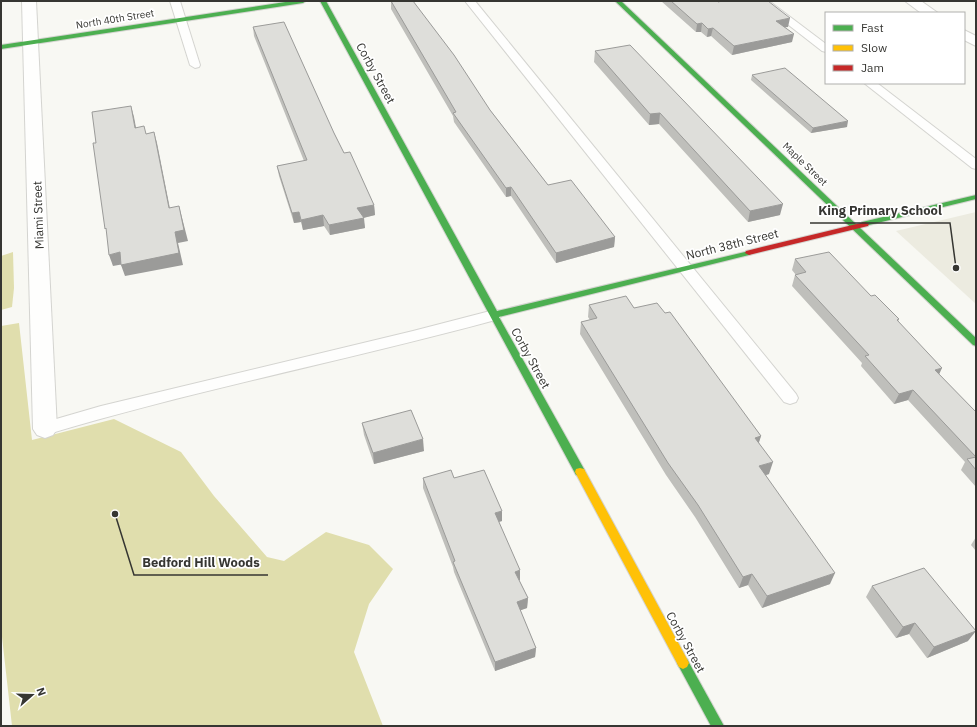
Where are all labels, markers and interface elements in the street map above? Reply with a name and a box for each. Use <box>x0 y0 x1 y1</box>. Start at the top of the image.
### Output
street label: North 40th Street <box>75 6 155 32</box>
legend <box>825 12 965 84</box>
text: Fast <box>861 20 884 35</box>
street label: Corby Street <box>353 40 399 106</box>
text: Slow <box>861 40 887 55</box>
text: Jam <box>861 60 884 75</box>
street label: Maple Street <box>780 139 830 189</box>
street label: Miami Street <box>29 181 47 249</box>
callout: King Primary School <box>810 198 950 223</box>
text: King Primary School <box>818 202 942 219</box>
street label: North 38th Street <box>684 225 780 263</box>
street label: Corby Street <box>508 325 554 391</box>
callout: Bedford Hill Woods <box>134 550 268 575</box>
text: Bedford Hill Woods <box>142 554 260 571</box>
street label: Corby Street <box>663 609 709 675</box>
north arrow <box>12 675 52 715</box>
text: N <box>33 685 49 698</box>

